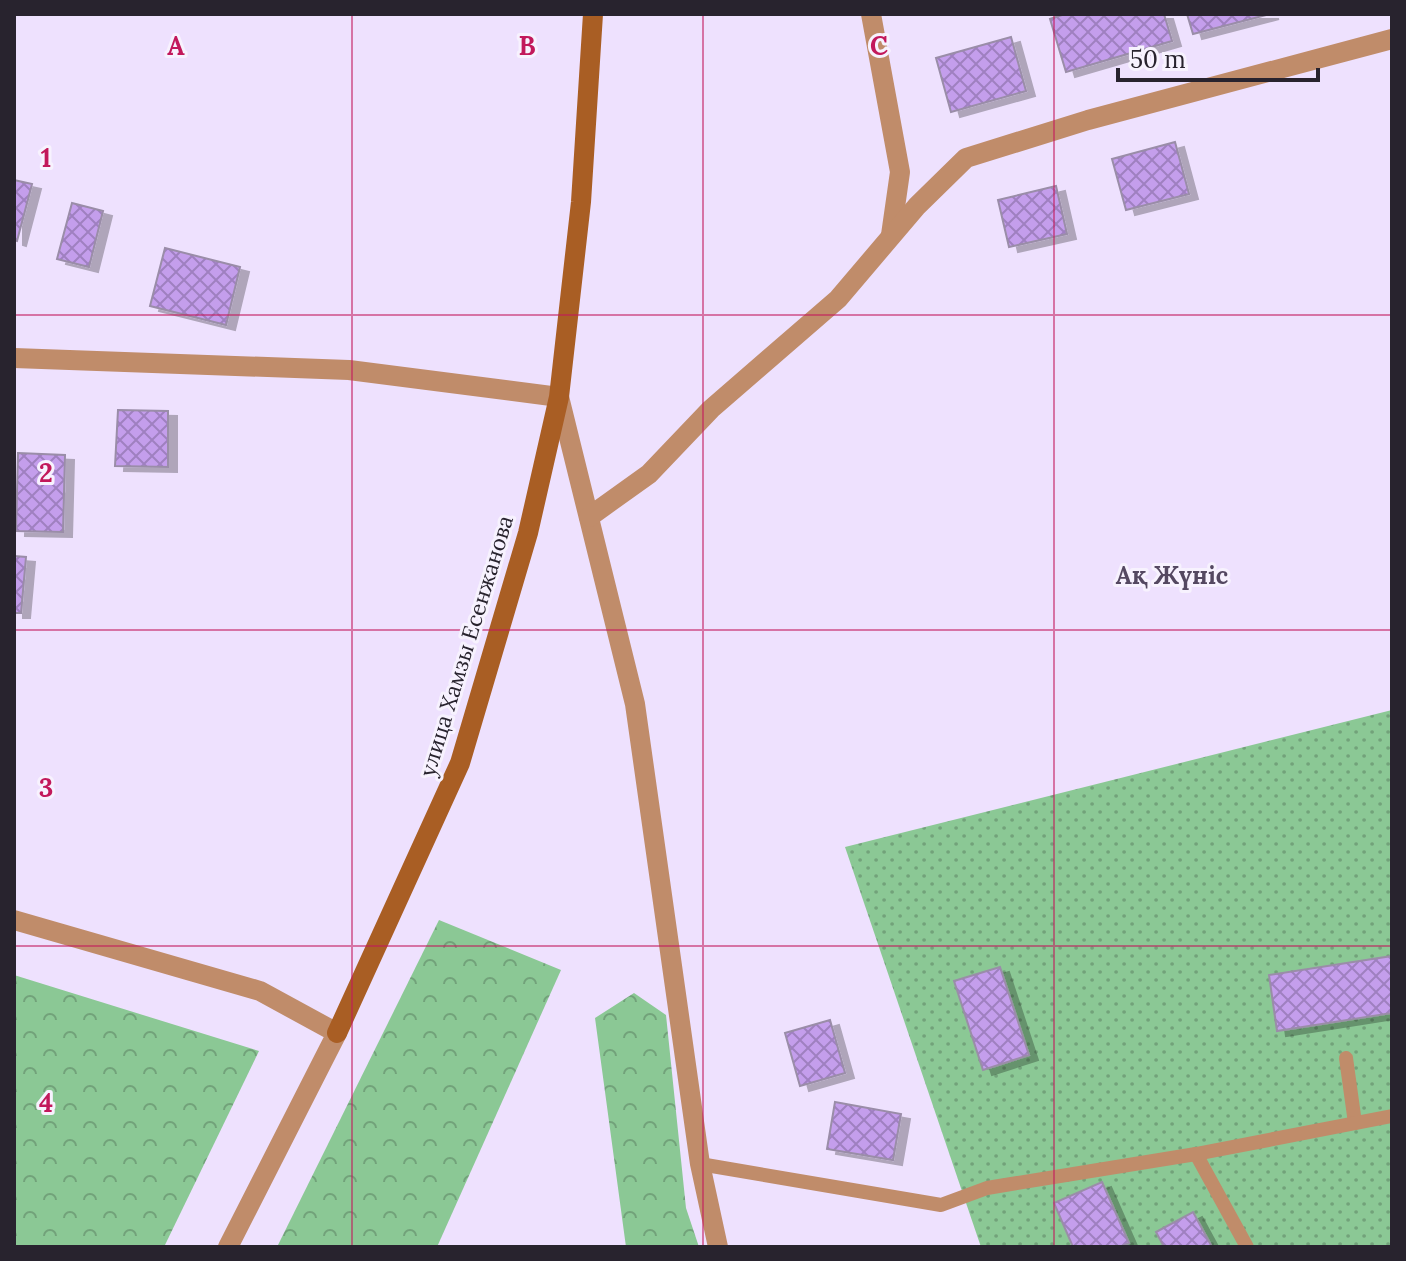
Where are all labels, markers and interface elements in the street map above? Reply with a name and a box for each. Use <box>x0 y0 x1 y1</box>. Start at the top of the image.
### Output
text: A <box>167 29 185 62</box>
text: B <box>518 29 536 62</box>
text: C <box>870 29 888 62</box>
scale bar <box>1118 32 1318 82</box>
text: 50 m <box>1130 44 1186 75</box>
text: 1 <box>41 141 51 174</box>
text: 2 <box>39 456 53 489</box>
street label: улица Хамзы Есенжанова <box>413 512 519 780</box>
district label: Ақ Жүніс <box>1116 560 1229 591</box>
text: 3 <box>39 771 53 804</box>
text: 4 <box>39 1086 53 1119</box>

